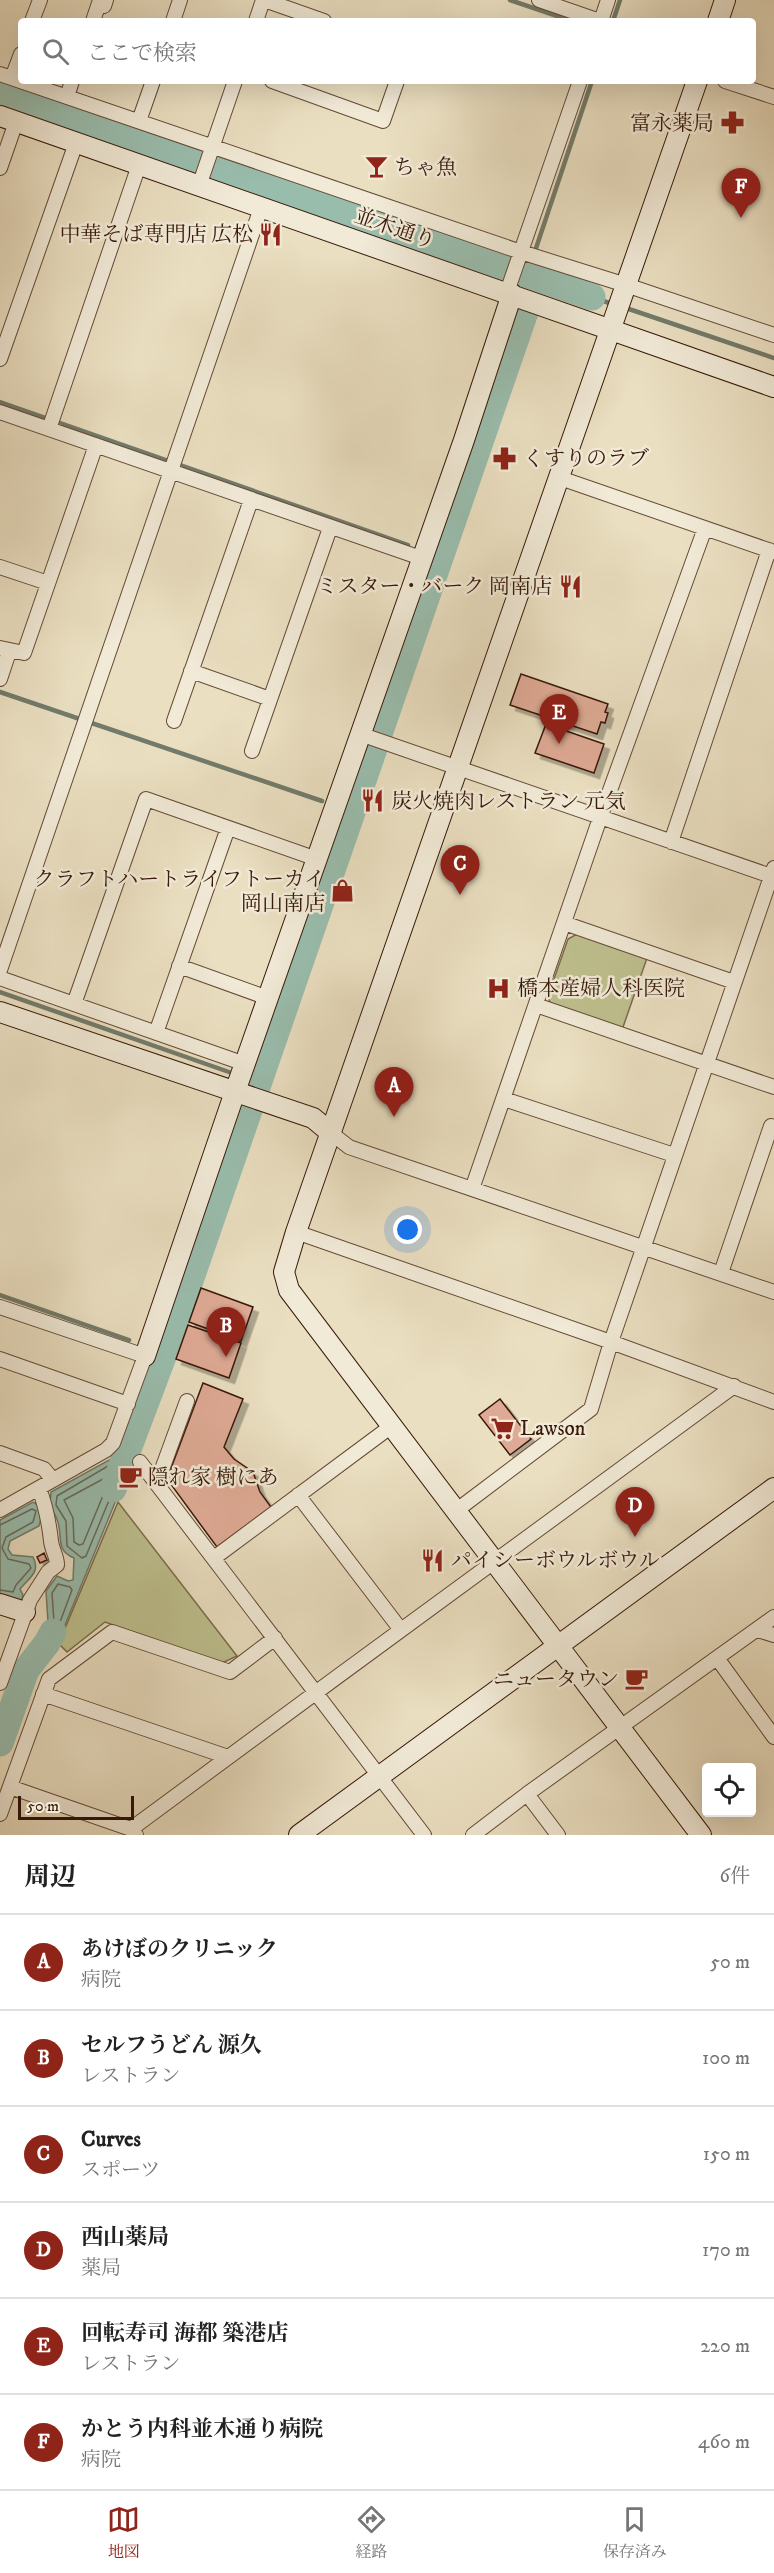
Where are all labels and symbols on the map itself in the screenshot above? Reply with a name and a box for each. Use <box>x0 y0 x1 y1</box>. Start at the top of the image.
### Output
pharmacy icon: 富永薬局 <box>719 110 745 136</box>
place label: 富永薬局 <box>630 111 714 137</box>
bar icon: ちゃ魚 <box>363 154 389 180</box>
place label: ちゃ魚 <box>394 155 457 181</box>
pin: F <box>722 168 760 218</box>
street label: 並木通り <box>351 203 439 255</box>
restaurant icon: 中華そば専門店 広松 <box>258 221 284 247</box>
place label: 中華そば専門店 広松 <box>59 222 253 248</box>
pharmacy icon: くすりのラブ <box>492 445 518 471</box>
place label: くすりのラブ <box>523 446 649 472</box>
restaurant icon: ミスター・バーク 岡南店 <box>557 573 583 599</box>
place label: ミスター・バーク 岡南店 <box>316 574 552 600</box>
pin: E <box>540 694 578 744</box>
restaurant icon: 炭火焼肉レストラン 元気 <box>360 788 386 814</box>
place label: 炭火焼肉レストラン 元気 <box>391 789 626 815</box>
pin: C <box>440 846 480 895</box>
place label: クラフトハートライフトーカイ 岡山南店 <box>34 867 325 917</box>
shop icon: クラフトハートライフトーカイ 岡山南店 <box>330 878 356 904</box>
hospital icon: 橋本産婦人科医院 <box>486 975 512 1001</box>
place label: 橋本産婦人科医院 <box>517 976 685 1002</box>
pin: A <box>374 1068 414 1117</box>
your location <box>393 1215 422 1244</box>
pin: B <box>206 1308 246 1357</box>
supermarket icon: Lawson <box>489 1415 515 1441</box>
place label: Lawson <box>520 1416 586 1442</box>
cafe icon: 隠れ家 樹にあ <box>117 1464 143 1490</box>
place label: 隠れ家 樹にあ <box>148 1465 279 1491</box>
pin: D <box>616 1488 654 1537</box>
restaurant icon: パイシーボウルボウル <box>420 1547 446 1573</box>
place label: パイシーボウルボウル <box>451 1548 660 1574</box>
cafe icon: ニュータウン <box>624 1666 650 1692</box>
place label: ニュータウン <box>493 1667 619 1693</box>
scale bar <box>18 1793 134 1820</box>

